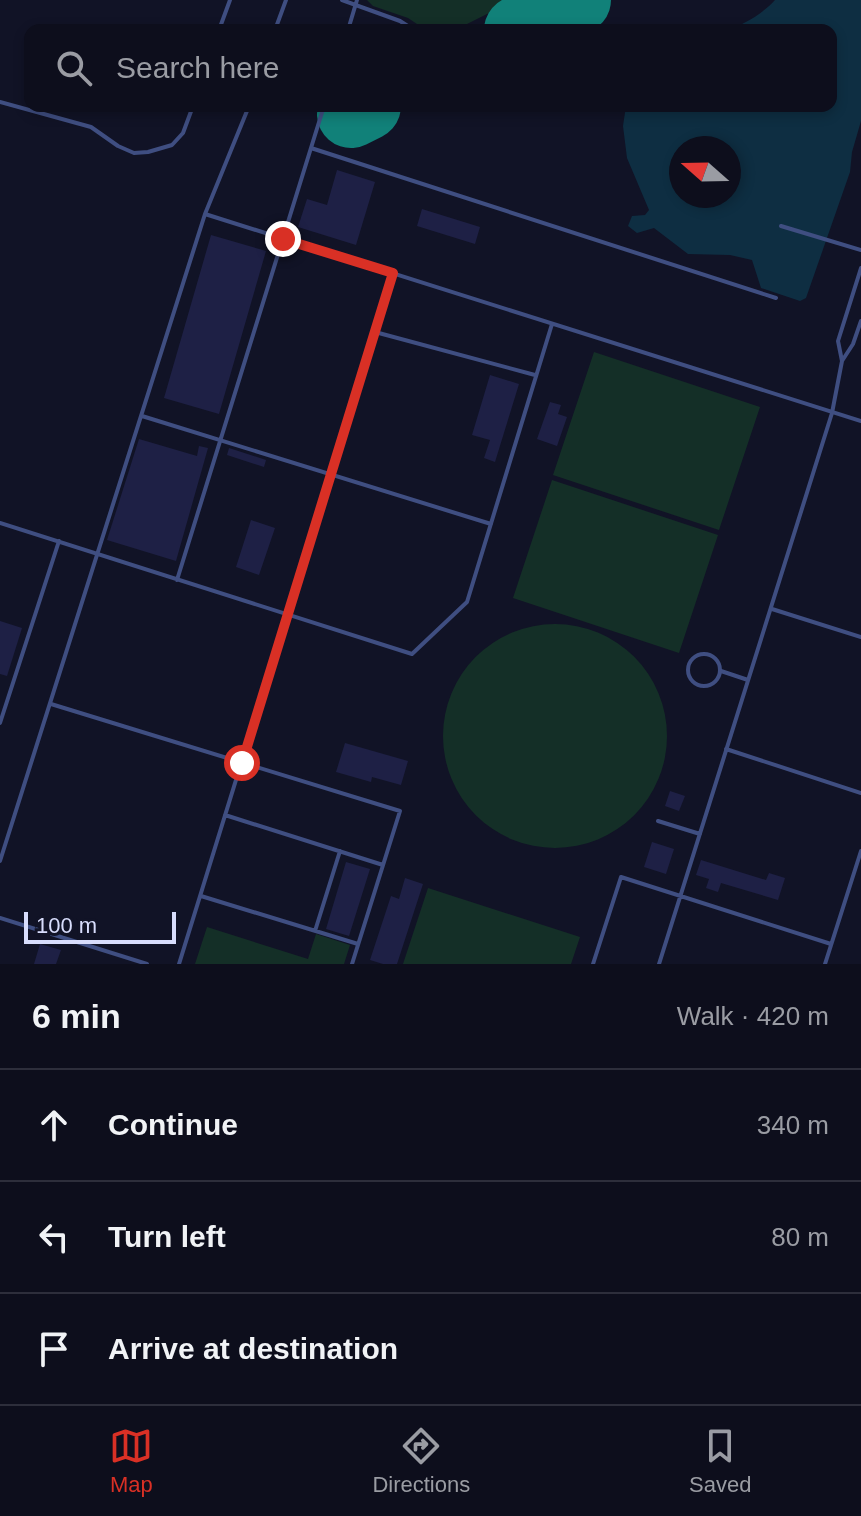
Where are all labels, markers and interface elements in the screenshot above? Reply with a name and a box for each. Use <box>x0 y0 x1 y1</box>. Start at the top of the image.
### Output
search box <box>24 24 837 112</box>
icon: search <box>52 46 96 90</box>
text: Search here <box>116 51 279 84</box>
north arrow <box>669 136 741 208</box>
route end <box>265 221 301 257</box>
route start <box>224 745 260 781</box>
scale bar <box>24 908 176 944</box>
text: 100 m <box>36 913 97 938</box>
text: 6 min <box>32 997 121 1035</box>
text: Walk · 420 m <box>677 1001 829 1031</box>
icon: ahead <box>32 1103 76 1147</box>
text: Continue <box>108 1108 238 1141</box>
text: 340 m <box>757 1110 829 1140</box>
icon: left <box>32 1215 76 1259</box>
text: Turn left <box>108 1220 226 1253</box>
text: 80 m <box>771 1222 829 1252</box>
icon: arrive <box>32 1327 76 1371</box>
text: Arrive at destination <box>108 1332 398 1365</box>
tab: Map <box>109 1424 153 1498</box>
tab: Directions <box>372 1424 470 1498</box>
tab: Saved <box>689 1424 752 1498</box>

